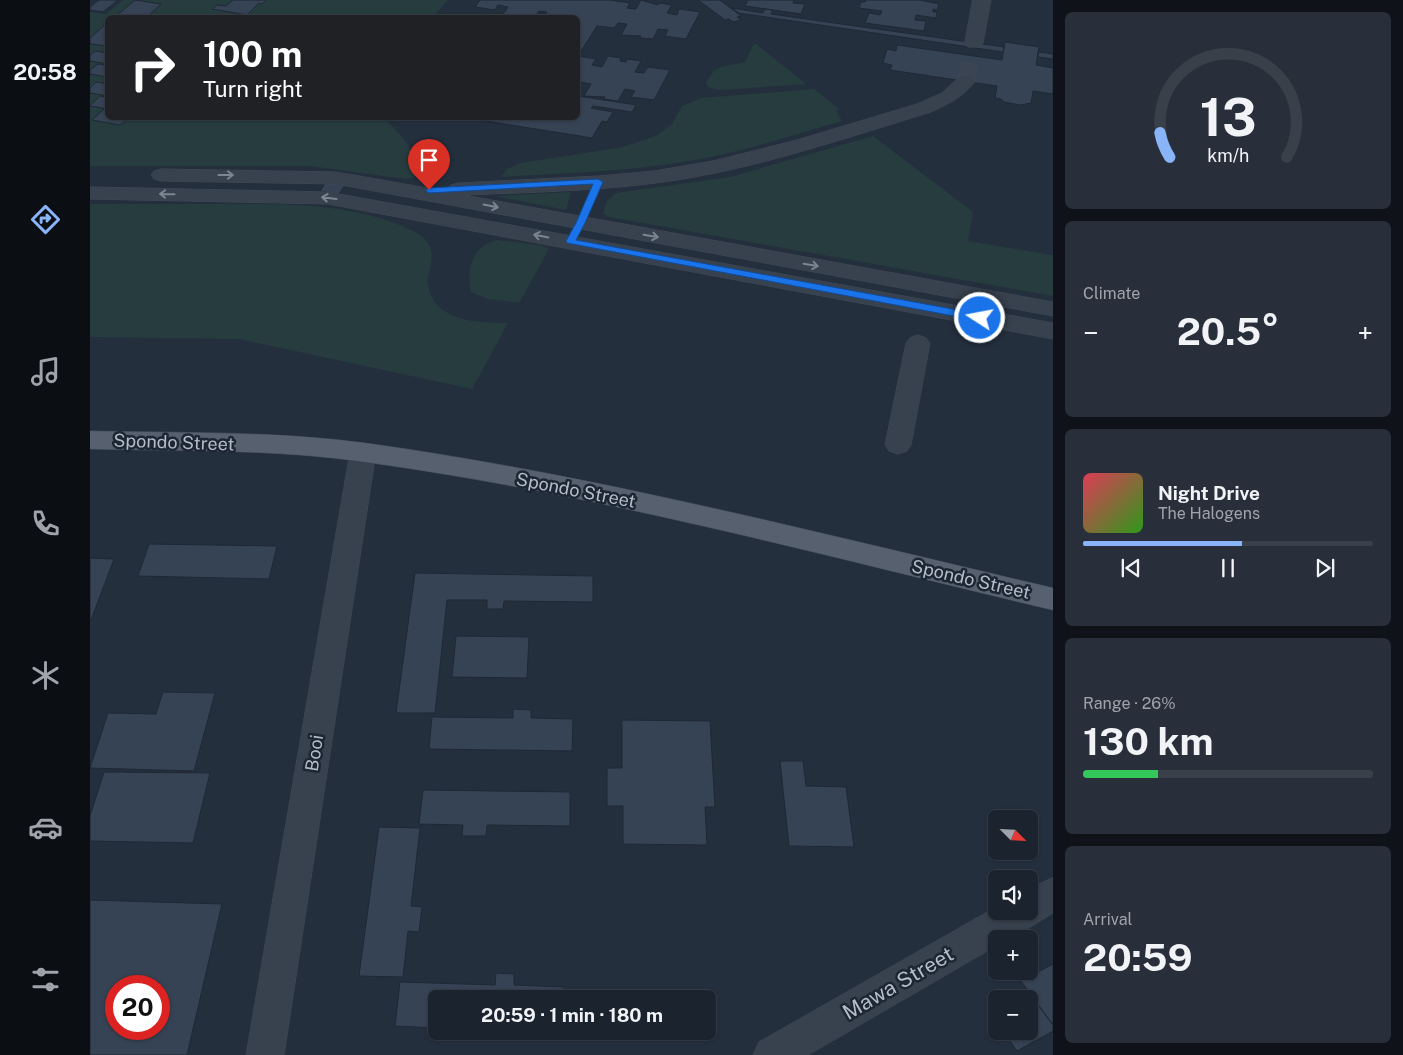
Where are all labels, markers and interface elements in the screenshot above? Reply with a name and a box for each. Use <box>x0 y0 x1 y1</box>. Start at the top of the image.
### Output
text: 100 m <box>203 34 302 75</box>
icon: right <box>120 35 185 100</box>
text: 20:58 <box>13 59 77 85</box>
text: Turn right <box>203 76 303 102</box>
text: 13 <box>1200 87 1256 148</box>
pin <box>408 139 450 190</box>
text: km/h <box>1207 145 1249 166</box>
icon: arrive <box>415 146 443 174</box>
one-way arrow <box>218 170 234 180</box>
one-way arrow <box>159 189 175 199</box>
one-way arrow <box>321 193 337 203</box>
icon: directions <box>28 202 63 237</box>
one-way arrow <box>483 202 499 211</box>
one-way arrow <box>533 231 549 240</box>
one-way arrow <box>643 231 659 241</box>
one-way arrow <box>802 260 818 270</box>
text: Climate <box>1083 284 1140 303</box>
position arrow <box>953 291 1005 343</box>
text: 20.5° <box>1177 309 1279 354</box>
text: − <box>1083 316 1099 349</box>
text: + <box>1357 316 1373 349</box>
icon: music <box>28 354 63 389</box>
street label: Spondo Street <box>113 429 235 455</box>
street label: Spondo Street <box>515 468 637 512</box>
text: Night Drive <box>1158 482 1260 504</box>
text: The Halogens <box>1158 504 1260 523</box>
icon: phone <box>28 506 63 541</box>
icon: previous <box>1117 554 1145 582</box>
icon: pause <box>1214 554 1242 582</box>
icon: next <box>1311 554 1339 582</box>
street label: Spondo Street <box>910 555 1032 603</box>
icon: climate <box>28 658 63 693</box>
text: Range · 26% <box>1083 694 1176 713</box>
text: 130 km <box>1083 719 1214 764</box>
street label: Booi <box>301 733 327 773</box>
icon: car <box>28 810 63 845</box>
north arrow <box>988 810 1038 860</box>
map controls <box>988 810 1038 1040</box>
button: sound <box>988 870 1038 920</box>
text: Arrival <box>1083 910 1132 929</box>
button: + <box>988 930 1038 980</box>
text: 20:59 <box>1083 935 1193 980</box>
street label: Mawa Street <box>838 941 958 1025</box>
icon: filters <box>28 962 63 997</box>
speed limit sign: 20 <box>105 975 170 1040</box>
button: − <box>988 990 1038 1040</box>
text: 20:59 · 1 min · 180 m <box>481 1004 663 1026</box>

